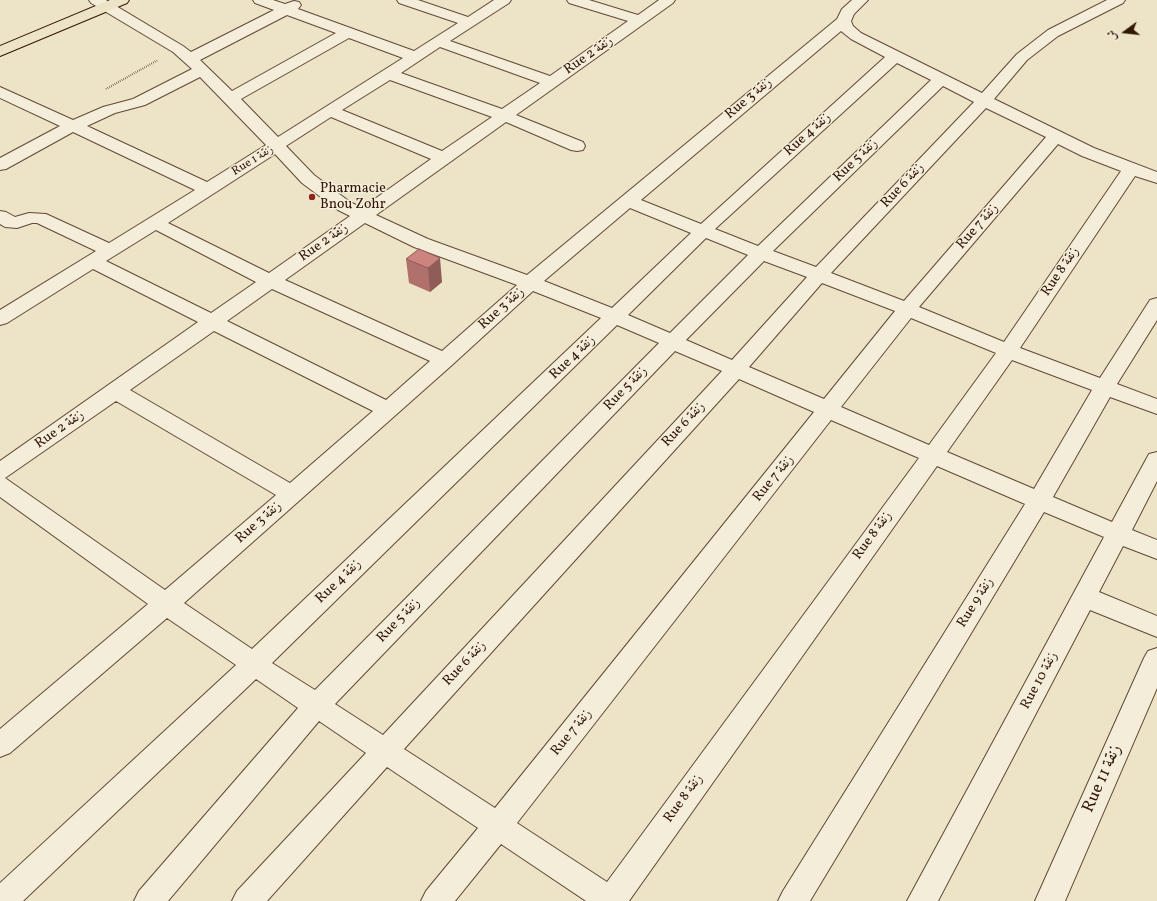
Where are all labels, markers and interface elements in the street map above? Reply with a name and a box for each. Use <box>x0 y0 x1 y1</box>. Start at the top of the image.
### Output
north arrow <box>1105 12 1145 52</box>
text: ش <box>1104 28 1122 42</box>
street label: Rue 2 زنقة <box>561 33 617 79</box>
street label: Rue 3 زنقة <box>722 75 776 123</box>
street label: Rue 4 زنقة <box>781 110 835 160</box>
street label: Rue 5 زنقة <box>830 136 882 186</box>
street label: Rue 1 زنقة <box>230 143 276 179</box>
street label: Rue 6 زنقة <box>878 160 928 212</box>
place label: Pharmacie Bnou Zohr <box>320 181 386 214</box>
marker: Pharmacie Bnou Zohr <box>307 192 317 202</box>
street label: Rue 7 زنقة <box>954 201 1002 253</box>
street label: Rue 2 زنقة <box>296 220 352 266</box>
street label: Rue 8 زنقة <box>1038 244 1084 300</box>
street label: Rue 3 زنقة <box>476 284 528 334</box>
street label: Rue 4 زنقة <box>547 332 599 384</box>
street label: Rue 5 زنقة <box>601 363 651 415</box>
street label: Rue 6 زنقة <box>659 399 709 451</box>
street label: Rue 2 زنقة <box>32 407 88 453</box>
street label: Rue 7 زنقة <box>750 452 798 506</box>
street label: Rue 3 زنقة <box>232 498 286 548</box>
street label: Rue 8 زنقة <box>850 509 896 563</box>
street label: Rue 4 زنقة <box>313 556 365 608</box>
street label: Rue 9 زنقة <box>954 575 998 631</box>
street label: Rue 5 زنقة <box>374 595 424 647</box>
street label: Rue 6 زنقة <box>440 638 490 690</box>
street label: Rue 10 زنقة <box>1018 650 1062 712</box>
street label: Rue 7 زنقة <box>548 706 596 760</box>
street label: Rue 11 زنقة <box>1079 742 1127 816</box>
street label: Rue 8 زنقة <box>661 772 707 826</box>

